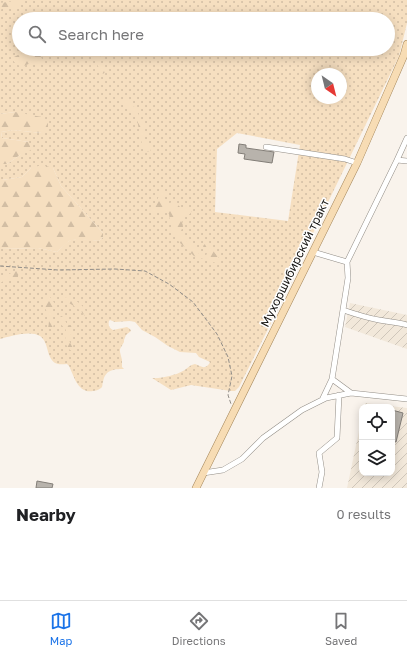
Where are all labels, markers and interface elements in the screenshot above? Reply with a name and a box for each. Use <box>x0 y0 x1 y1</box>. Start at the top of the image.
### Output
search box <box>12 12 395 56</box>
icon: search <box>26 23 48 45</box>
text: Search here <box>58 25 144 43</box>
north arrow <box>311 68 347 104</box>
street label: Мухоршибирский тракт <box>257 196 332 329</box>
map controls <box>359 404 395 476</box>
button: locate <box>359 404 395 440</box>
button: layers <box>359 440 395 476</box>
text: Nearby <box>16 504 76 525</box>
text: 0 results <box>336 506 391 522</box>
tab: Map <box>50 610 72 647</box>
tab: Directions <box>172 610 226 647</box>
tab: Saved <box>325 610 357 647</box>

